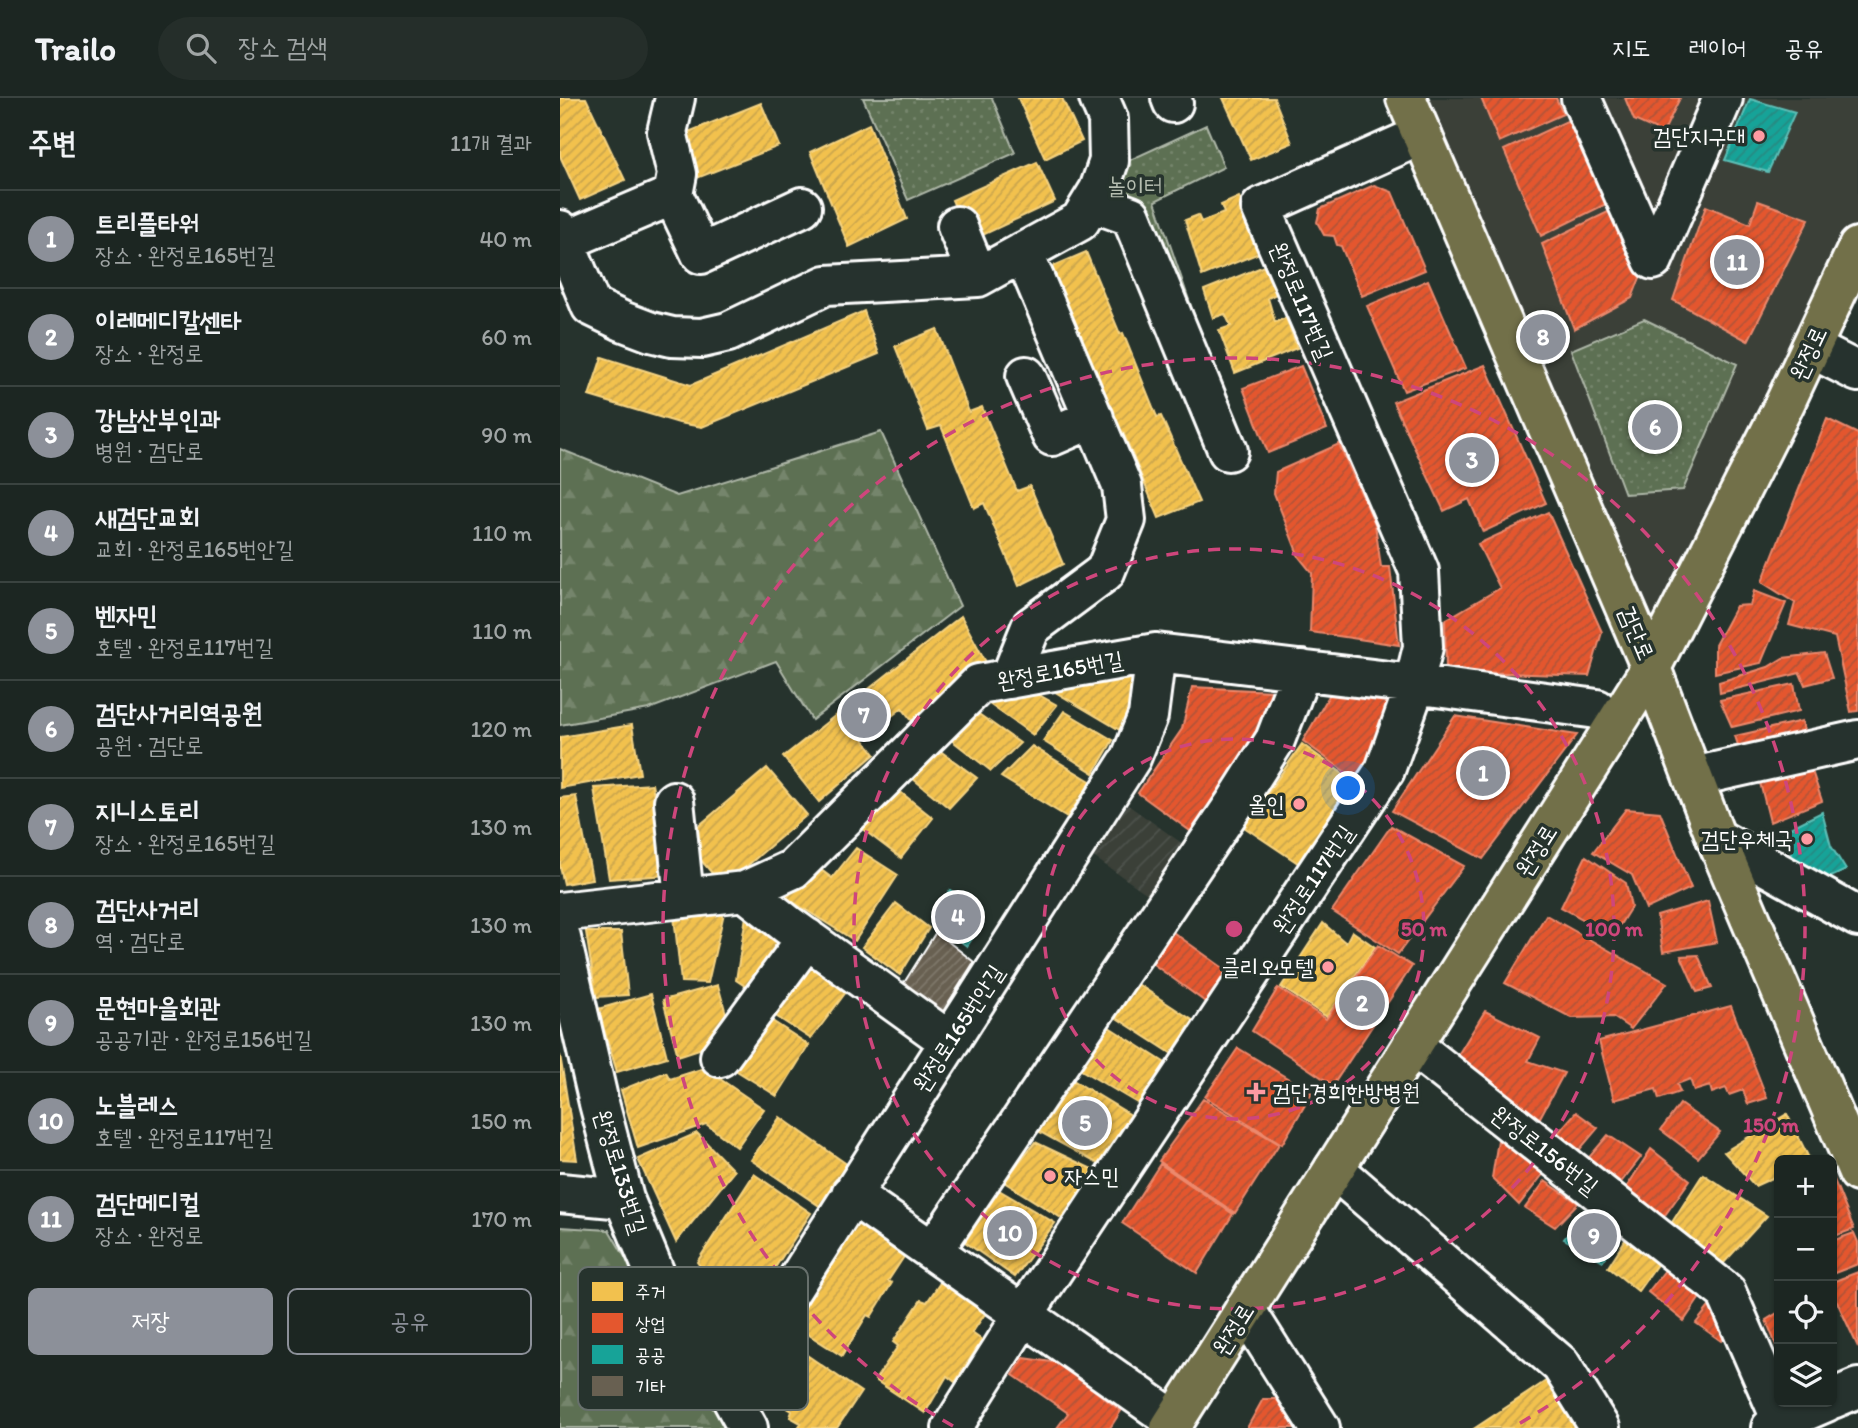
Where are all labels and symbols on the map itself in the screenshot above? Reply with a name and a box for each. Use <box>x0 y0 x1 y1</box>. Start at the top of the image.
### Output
place label: 검단지구대 <box>1652 122 1745 150</box>
marker: 검단지구대 <box>1751 128 1767 144</box>
park label: 놀이터 <box>1107 172 1163 200</box>
pin: 11 <box>1714 236 1760 288</box>
street label: 완정로117번길 <box>1265 238 1339 364</box>
pin: 8 <box>1520 311 1566 363</box>
street label: 완정로 <box>1784 322 1832 384</box>
pin: 6 <box>1632 401 1678 453</box>
pin: 3 <box>1449 434 1495 486</box>
street label: 검단로 <box>1613 602 1661 664</box>
street label: 완정로165번길 <box>995 645 1125 695</box>
pin: 7 <box>841 689 887 741</box>
pin: 1 <box>1460 747 1506 799</box>
your location <box>1331 771 1365 805</box>
place label: 올인 <box>1248 790 1285 818</box>
marker: 올인 <box>1291 796 1307 812</box>
street label: 완정로117번길 <box>1266 819 1360 939</box>
street label: 완정로 <box>1509 819 1563 881</box>
place label: 검단우체국 <box>1700 825 1793 853</box>
marker: 검단우체국 <box>1799 831 1815 847</box>
pin: 4 <box>935 891 981 943</box>
text: 50 m <box>1401 916 1448 941</box>
text: 100 m <box>1585 916 1643 941</box>
centre of rings <box>1222 917 1246 941</box>
place label: 클리오모텔 <box>1221 953 1314 981</box>
street label: 완정로165번안길 <box>907 959 1009 1097</box>
marker: 클리오모텔 <box>1320 959 1336 975</box>
pin: 2 <box>1339 977 1385 1029</box>
place label: 검단경희한방병원 <box>1272 1078 1420 1106</box>
marker: 검단경희한방병원 <box>1246 1082 1266 1102</box>
pin: 5 <box>1062 1097 1108 1149</box>
street label: 완정로156번길 <box>1486 1100 1604 1200</box>
street label: 완정로133번길 <box>589 1107 653 1237</box>
text: 150 m <box>1743 1112 1799 1137</box>
place label: 자스민 <box>1064 1162 1120 1190</box>
marker: 자스민 <box>1042 1168 1058 1184</box>
pin: 10 <box>987 1207 1033 1259</box>
pin: 9 <box>1571 1210 1617 1262</box>
legend <box>578 1267 808 1410</box>
text: 주거 <box>635 1280 666 1303</box>
street label: 완정로 <box>1206 1298 1260 1360</box>
text: 상업 <box>635 1312 666 1335</box>
text: 공공 <box>635 1343 666 1366</box>
text: 기타 <box>635 1375 666 1398</box>

